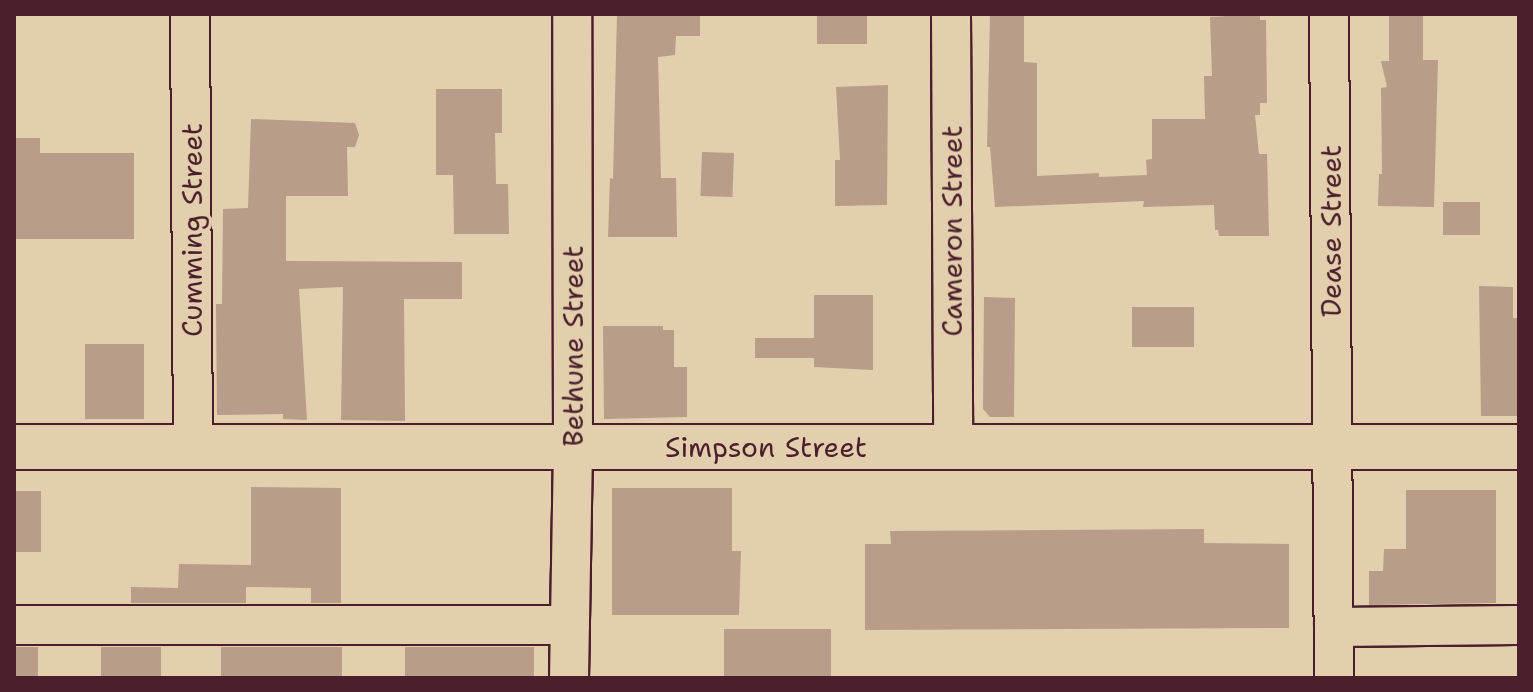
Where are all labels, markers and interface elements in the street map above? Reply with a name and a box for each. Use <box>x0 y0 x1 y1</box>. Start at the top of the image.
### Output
street label: Cumming Street <box>175 123 209 337</box>
street label: Cameron Street <box>935 125 969 337</box>
street label: Dease Street <box>1314 145 1348 317</box>
street label: Bethune Street <box>556 245 590 447</box>
street label: Simpson Street <box>665 430 867 464</box>

